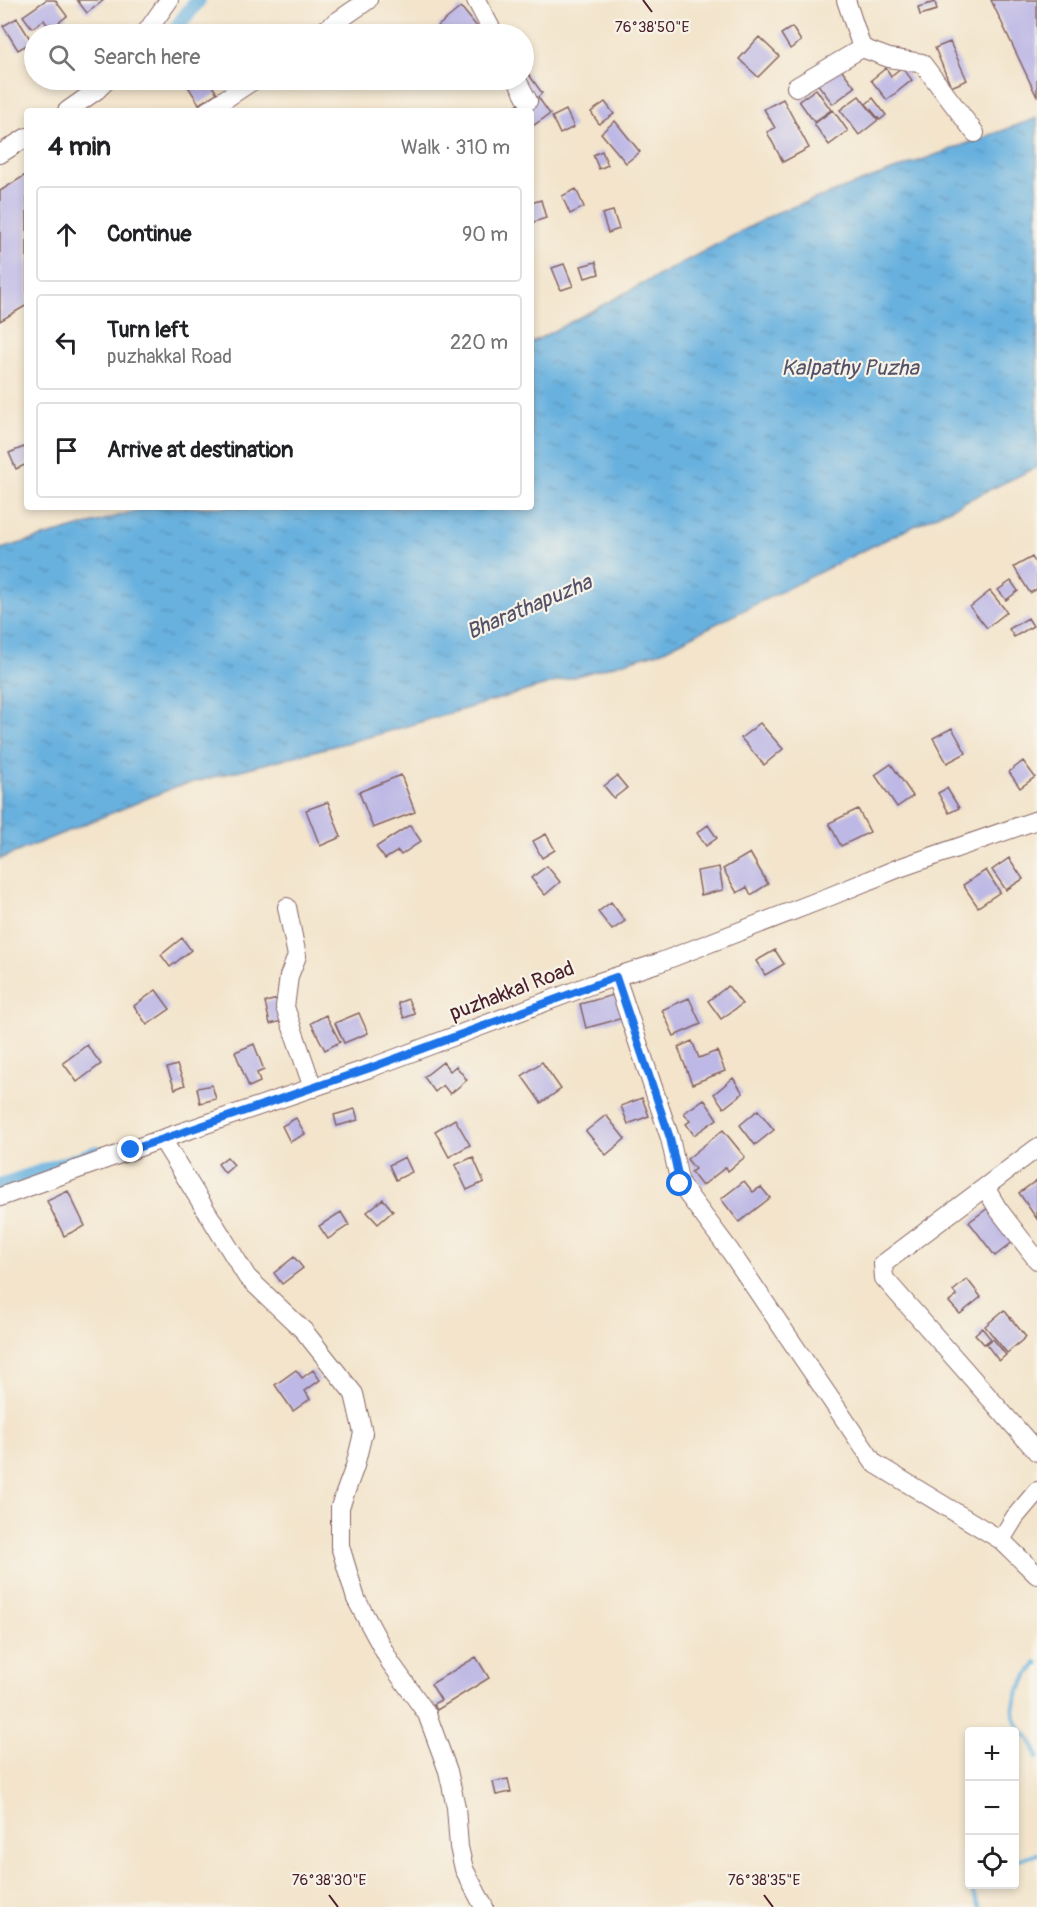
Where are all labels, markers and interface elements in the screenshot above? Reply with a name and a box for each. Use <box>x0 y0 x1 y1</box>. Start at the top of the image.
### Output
text: 76°38'50"E <box>615 18 689 37</box>
search box <box>24 24 534 90</box>
icon: search <box>45 41 78 74</box>
text: Search here <box>93 43 200 71</box>
text: 4 min <box>48 131 111 163</box>
text: Walk · 310 m <box>401 135 510 160</box>
icon: ahead <box>50 218 83 251</box>
text: Continue <box>107 220 191 248</box>
text: 90 m <box>462 222 508 247</box>
text: Turn left <box>107 316 189 344</box>
icon: left <box>50 326 83 359</box>
text: 220 m <box>450 330 508 355</box>
text: puzhakkal Road <box>107 344 232 369</box>
water label: Kalpathy Puzha <box>781 354 920 382</box>
icon: arrive <box>50 434 83 467</box>
text: Arrive at destination <box>107 436 293 464</box>
water label: Bharathapuzha <box>462 567 597 646</box>
street label: puzhakkal Road <box>446 955 578 1027</box>
route end <box>117 1136 143 1162</box>
route start <box>666 1170 692 1196</box>
map controls <box>965 1727 1019 1889</box>
button: + <box>965 1727 1019 1781</box>
button: − <box>965 1781 1019 1835</box>
button: locate <box>965 1835 1019 1889</box>
text: 76°38'30"E <box>292 1871 367 1890</box>
text: 76°38'35"E <box>728 1871 800 1890</box>

